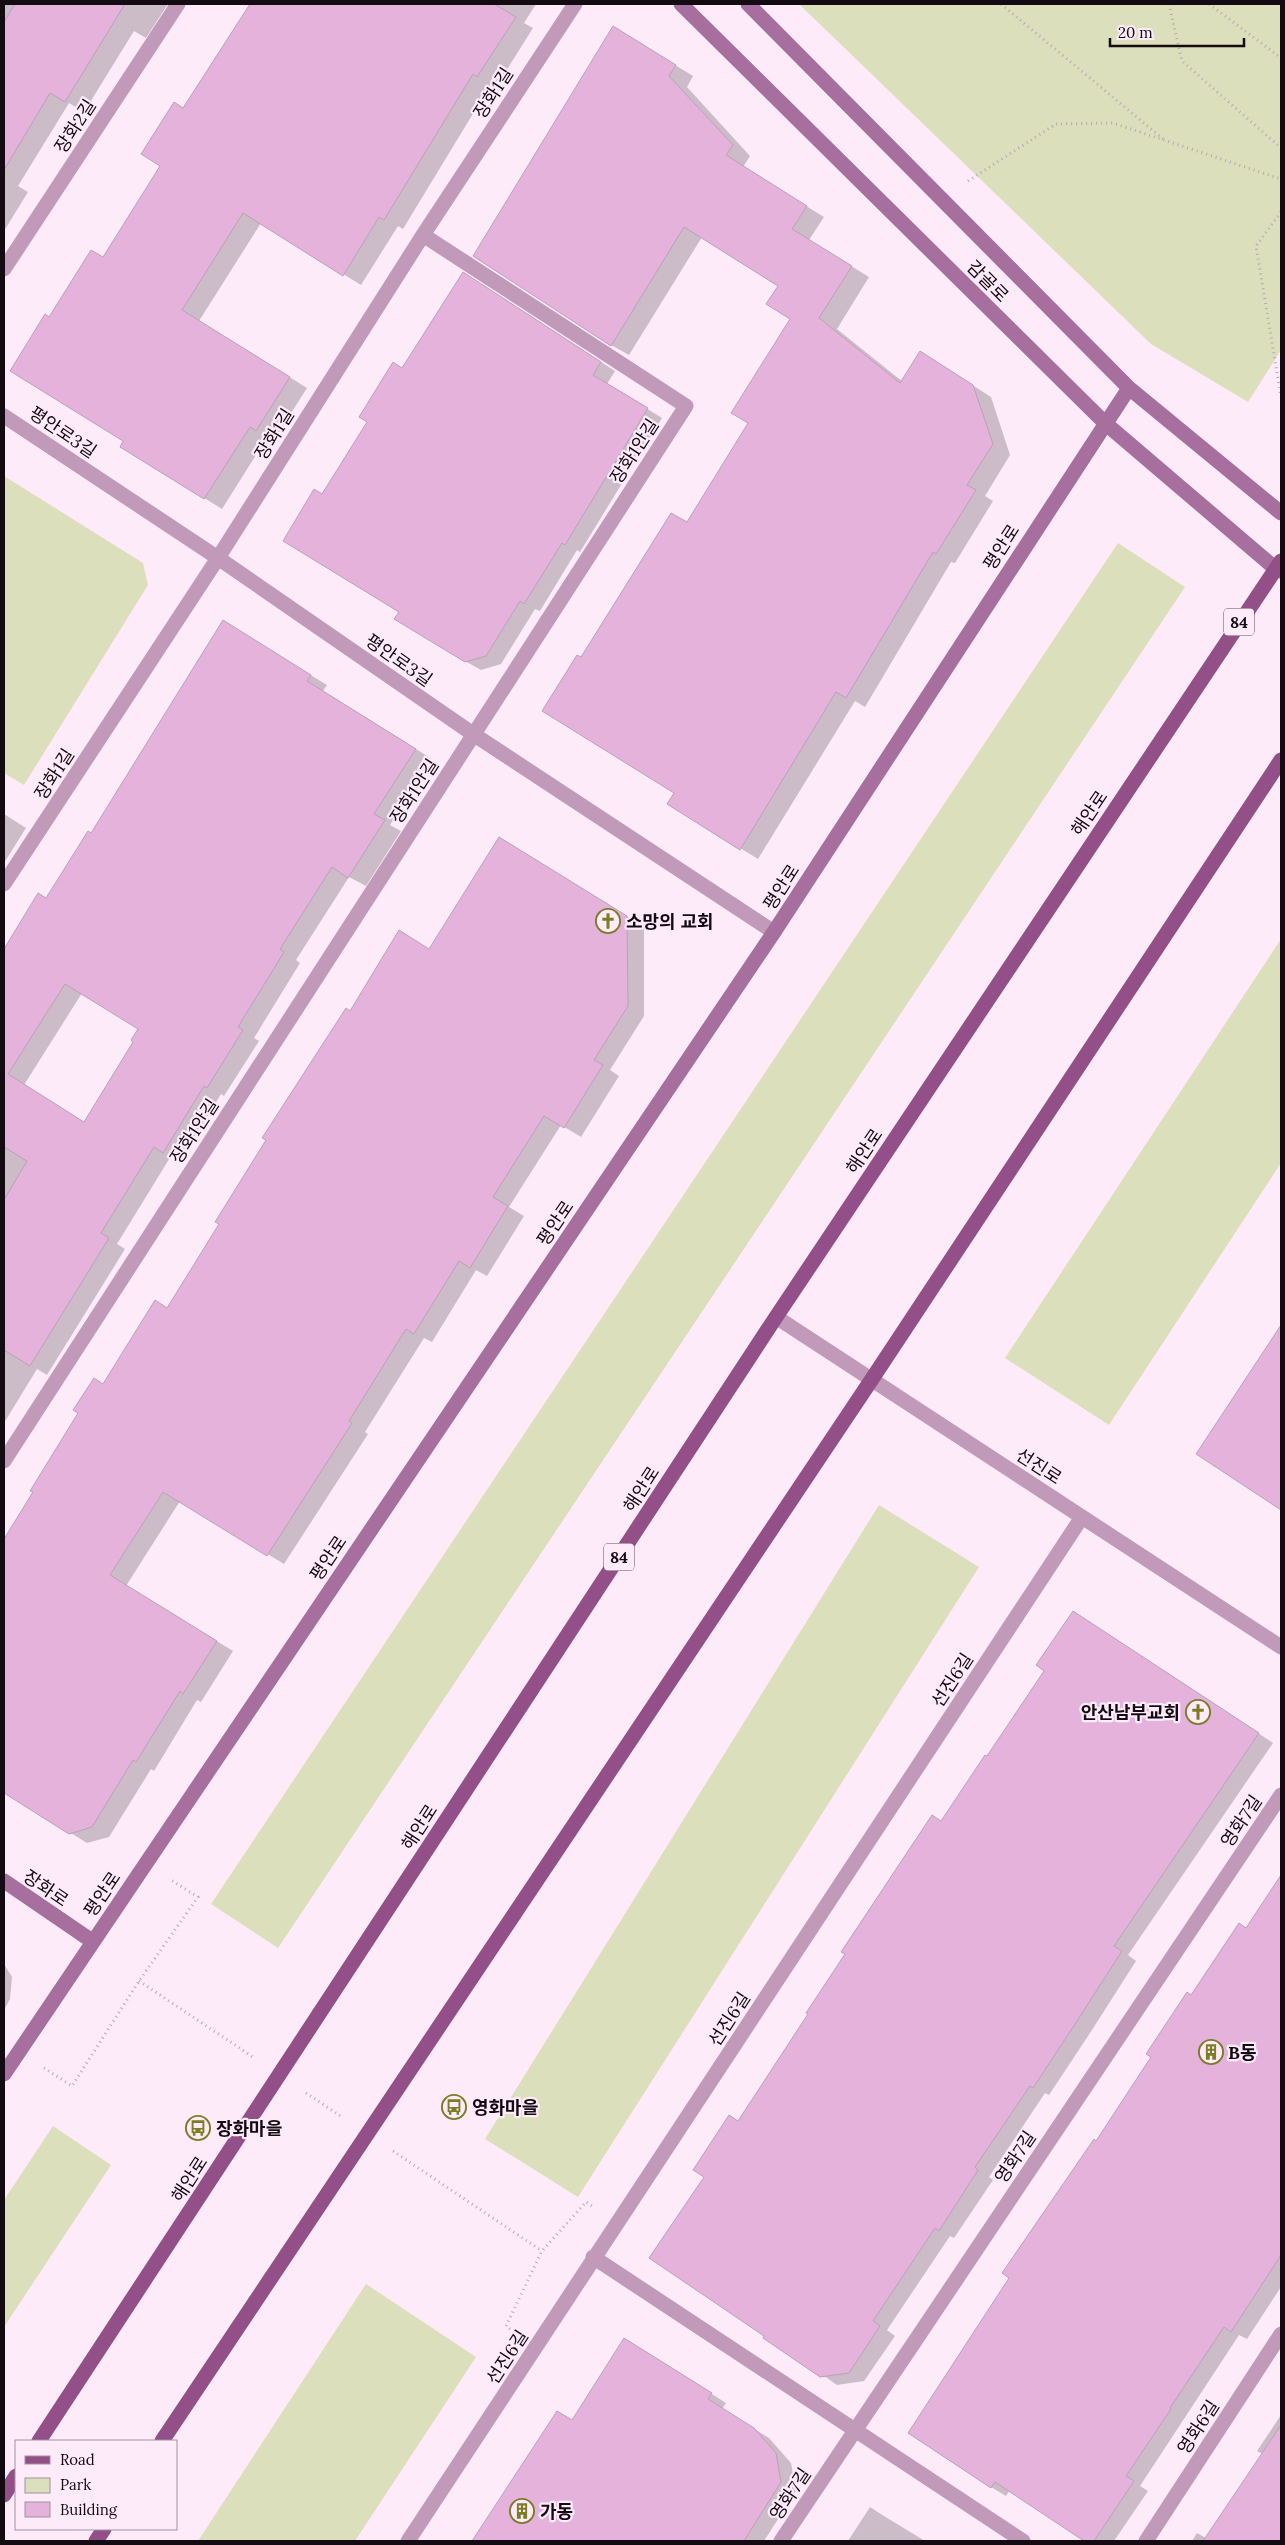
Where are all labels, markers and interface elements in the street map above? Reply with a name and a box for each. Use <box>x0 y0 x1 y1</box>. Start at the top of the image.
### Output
scale bar <box>1110 15 1244 47</box>
text: 20 m <box>1118 23 1153 42</box>
street label: 장화1길 <box>468 63 518 123</box>
street label: 장화2길 <box>49 95 101 157</box>
street label: 감골로 <box>962 255 1014 307</box>
street label: 평안로3길 <box>25 401 101 463</box>
street label: 장화1길 <box>249 404 299 464</box>
street label: 장화1안길 <box>605 414 663 488</box>
street label: 평안로 <box>978 520 1024 574</box>
road number: 84 <box>1224 608 1254 636</box>
street label: 평안로3길 <box>361 629 437 691</box>
street label: 장화1길 <box>29 744 79 804</box>
street label: 장화1안길 <box>385 754 443 828</box>
street label: 해안로 <box>1066 786 1112 840</box>
street label: 평안로 <box>758 860 804 914</box>
church icon: 소망의 교회 <box>595 908 621 934</box>
place label: 소망의 교회 <box>626 910 714 933</box>
street label: 장화1안길 <box>165 1094 223 1168</box>
street label: 해안로 <box>841 1124 887 1178</box>
street label: 평안로 <box>532 1196 578 1250</box>
street label: 선진로 <box>1012 1443 1066 1489</box>
street label: 해안로 <box>618 1462 664 1516</box>
street label: 평안로 <box>305 1531 351 1585</box>
road number: 84 <box>604 1544 634 1570</box>
street label: 선진6길 <box>926 1649 978 1711</box>
church icon: 안산남부교회 <box>1185 1699 1211 1725</box>
place label: 안산남부교회 <box>1081 1701 1180 1724</box>
street label: 영화7길 <box>1215 1791 1267 1851</box>
street label: 해안로 <box>396 1800 442 1854</box>
street label: 장화로 <box>19 1865 73 1911</box>
street label: 평안로 <box>79 1867 125 1921</box>
street label: 선진6길 <box>703 1988 755 2050</box>
building icon: B동 <box>1198 2039 1224 2065</box>
place label: B동 <box>1228 2041 1256 2064</box>
bus stop icon: 영화마을 <box>441 2094 467 2120</box>
place label: 영화마을 <box>472 2096 538 2119</box>
bus stop icon: 장화마을 <box>185 2115 211 2141</box>
place label: 장화마을 <box>216 2117 282 2140</box>
street label: 영화7길 <box>989 2127 1041 2187</box>
street label: 해안로 <box>166 2152 212 2206</box>
street label: 선진6길 <box>481 2326 533 2388</box>
street label: 영화6길 <box>1172 2396 1224 2458</box>
legend <box>15 2440 178 2530</box>
text: Road <box>60 2450 95 2469</box>
street label: 영화7길 <box>764 2464 816 2524</box>
text: Park <box>60 2475 91 2494</box>
building icon: 가동 <box>509 2498 535 2524</box>
text: Building <box>60 2500 118 2519</box>
place label: 가동 <box>540 2500 573 2523</box>

